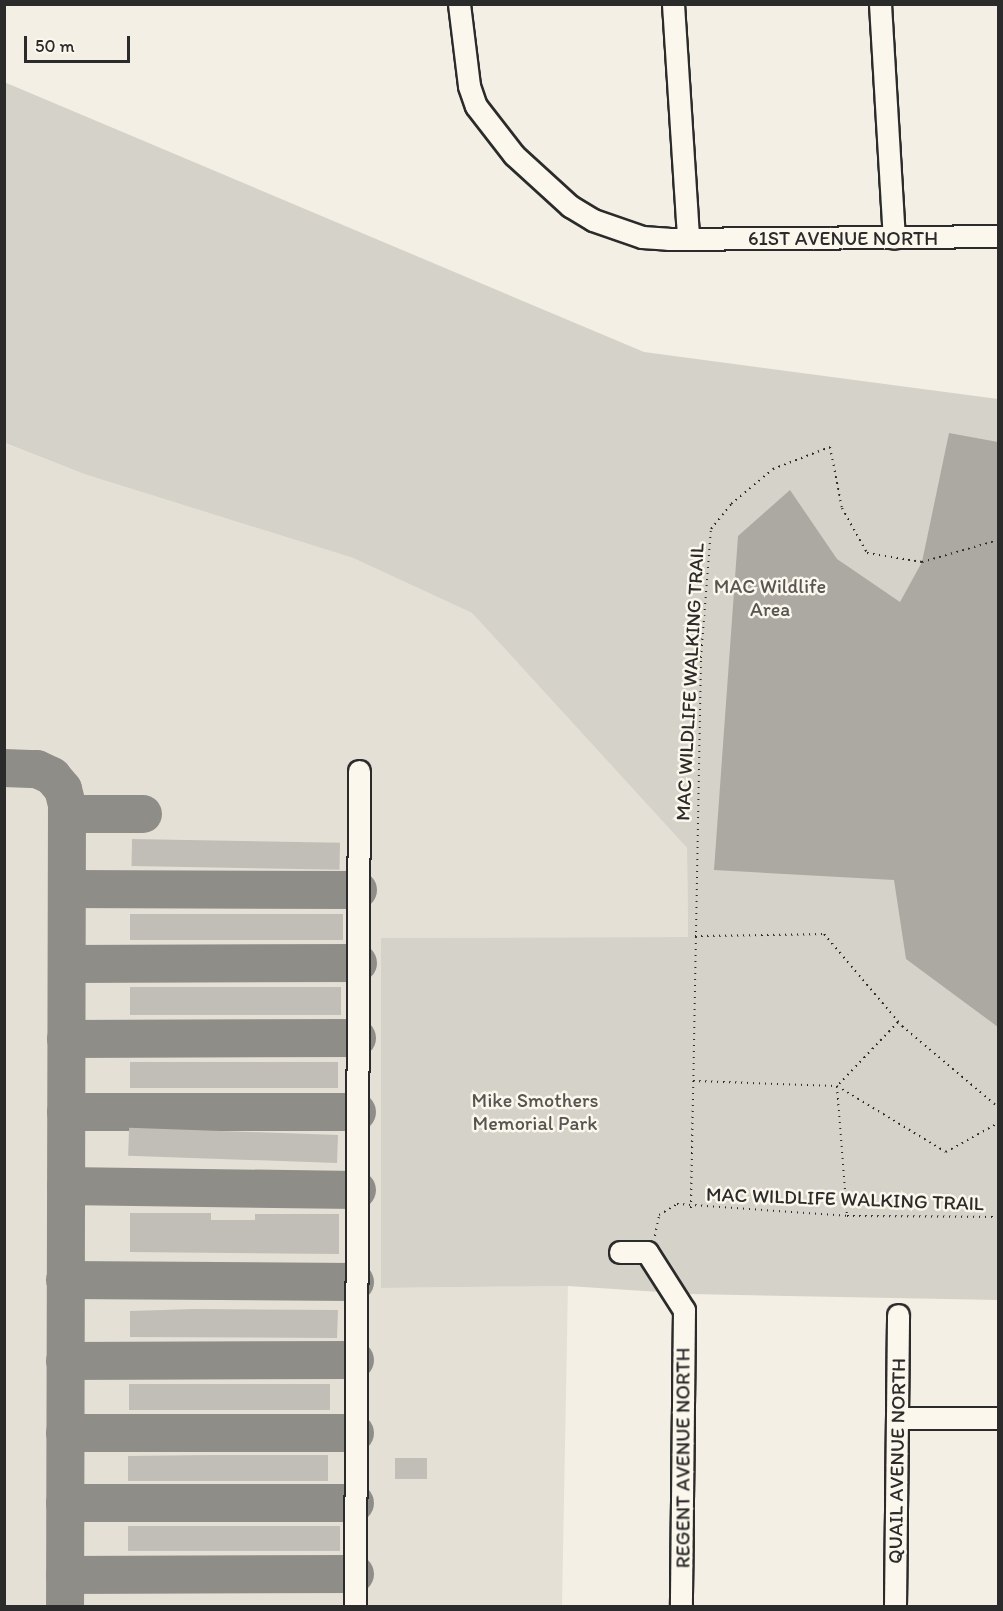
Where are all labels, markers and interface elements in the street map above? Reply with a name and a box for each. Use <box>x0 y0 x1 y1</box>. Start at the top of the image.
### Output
scale bar <box>27 24 134 62</box>
text: 50 m <box>35 35 75 57</box>
street label: 61ST AVENUE NORTH <box>748 226 938 250</box>
street label: MAC WILDLIFE WALKING TRAIL <box>671 543 709 821</box>
park label: MAC Wildlife Area <box>714 575 826 622</box>
park label: Mike Smothers Memorial Park <box>471 1089 599 1136</box>
street label: MAC WILDLIFE WALKING TRAIL <box>707 1182 983 1216</box>
street label: REGENT AVENUE NORTH <box>671 1348 695 1568</box>
street label: QUAIL AVENUE NORTH <box>883 1358 911 1564</box>

